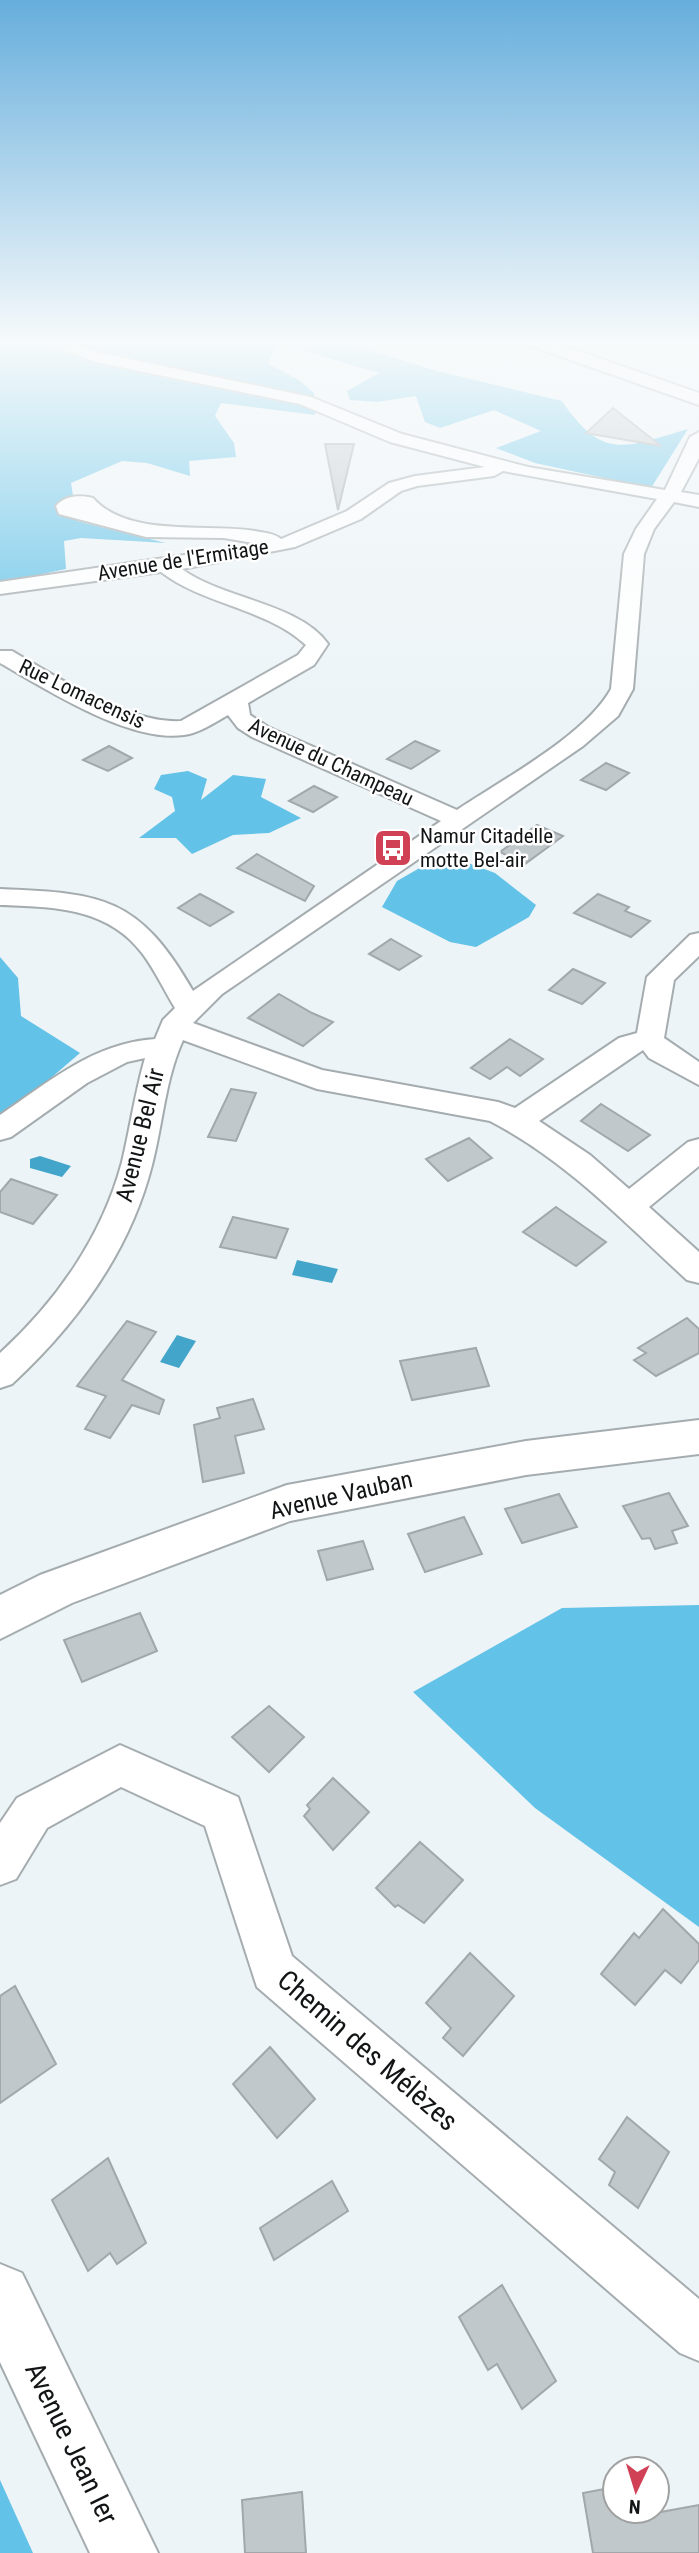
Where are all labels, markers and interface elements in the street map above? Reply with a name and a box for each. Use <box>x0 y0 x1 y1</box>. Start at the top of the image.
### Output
street label: Avenue de l'Ermitage <box>96 535 270 585</box>
street label: Rue Lomacensis <box>15 654 149 734</box>
street label: Avenue du Champeau <box>245 713 417 811</box>
place label: Namur Citadelle motte Bel-air <box>420 824 553 872</box>
bus stop icon: Namur Citadelle motte Bel-air <box>372 827 414 869</box>
street label: Avenue Bel Air <box>110 1065 170 1205</box>
street label: Avenue Vauban <box>267 1465 415 1525</box>
street label: Chemin des Mélèzes <box>271 1963 465 2138</box>
street label: Avenue Jean Ier <box>18 2357 125 2529</box>
north arrow <box>601 2455 671 2525</box>
text: N <box>628 2495 641 2518</box>

